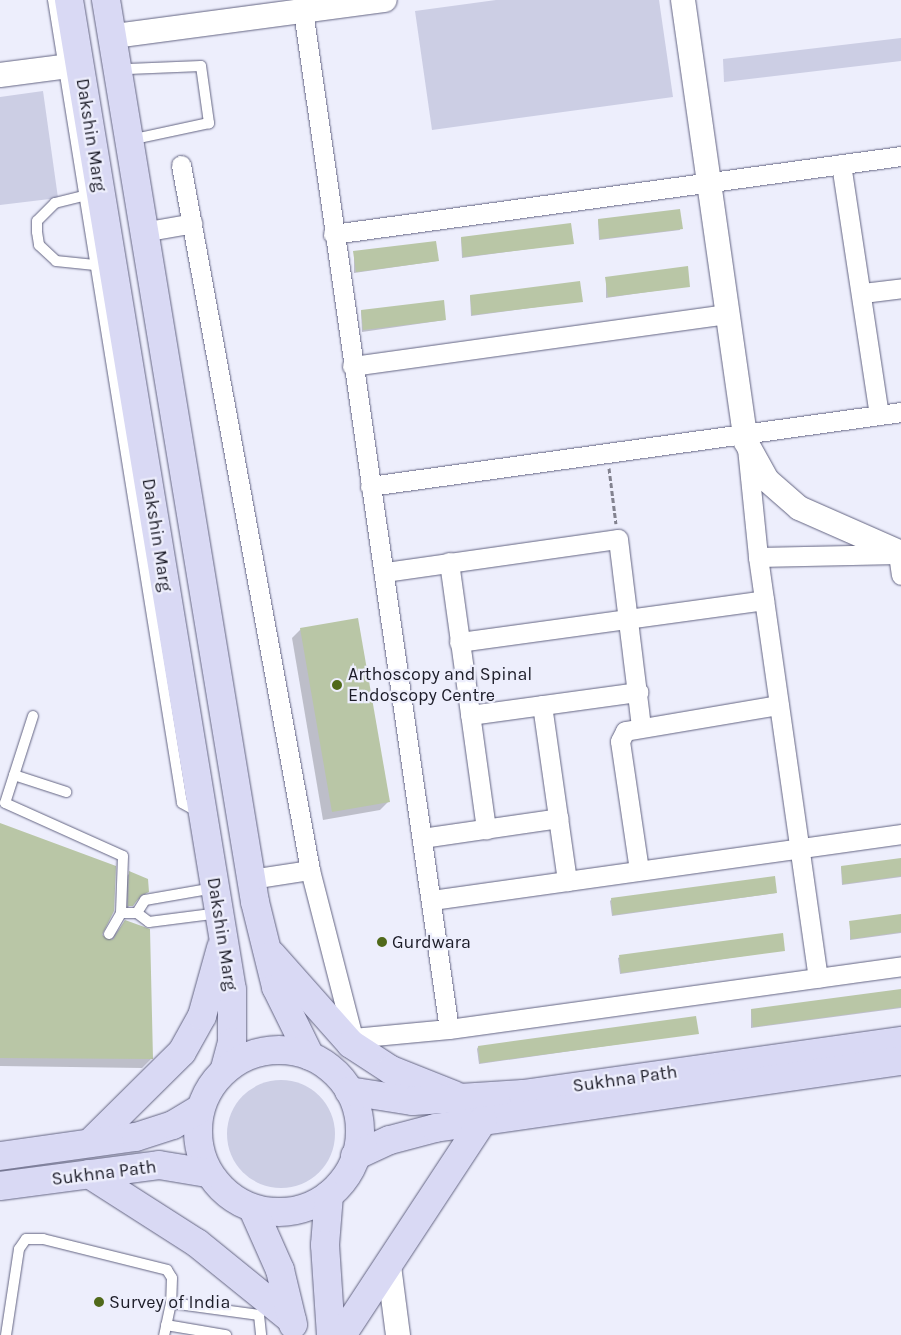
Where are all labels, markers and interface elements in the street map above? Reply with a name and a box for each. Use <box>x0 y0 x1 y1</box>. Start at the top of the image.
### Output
street label: Dakshin Marg <box>71 77 111 193</box>
street label: Dakshin Marg <box>137 477 177 593</box>
place label: Arthoscopy and Spinal Endoscopy Centre <box>348 664 532 706</box>
marker: Arthoscopy and Spinal Endoscopy Centre <box>330 678 344 692</box>
street label: Dakshin Marg <box>202 876 242 992</box>
place label: Gurdwara <box>392 931 471 953</box>
marker: Gurdwara <box>376 936 388 948</box>
street label: Sukhna Path <box>571 1061 679 1097</box>
street label: Sukhna Path <box>50 1156 158 1190</box>
place label: Survey of India <box>109 1291 230 1313</box>
marker: Survey of India <box>93 1296 105 1308</box>

